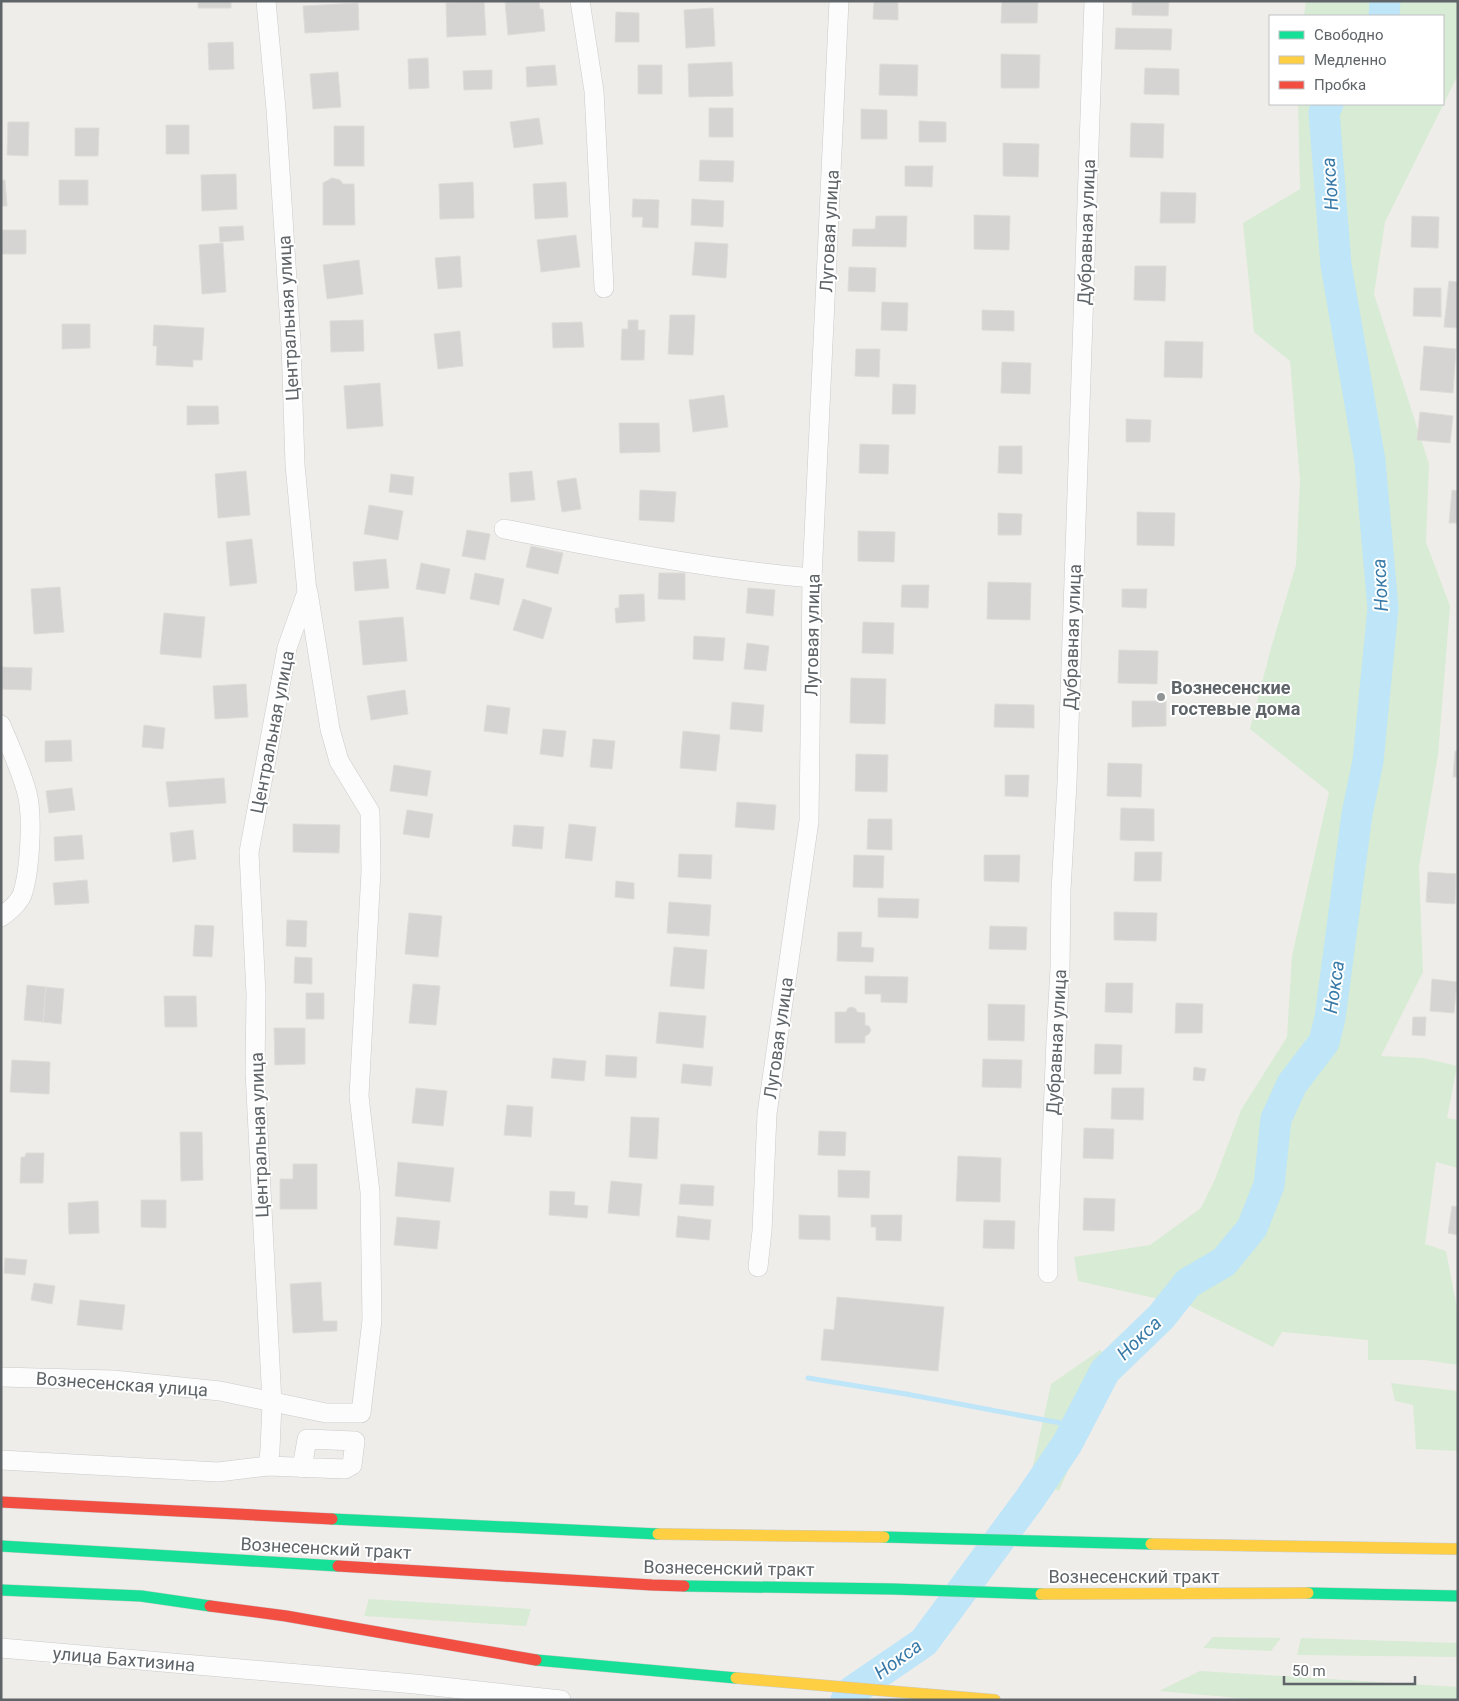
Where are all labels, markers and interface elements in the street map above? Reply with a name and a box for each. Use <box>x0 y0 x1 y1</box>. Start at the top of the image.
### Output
legend <box>1269 15 1444 105</box>
text: Свободно <box>1314 26 1383 44</box>
text: Медленно <box>1314 51 1387 69</box>
text: Пробка <box>1314 76 1366 94</box>
water label: Нокса <box>1317 157 1343 211</box>
street label: Дубравная улица <box>1073 159 1099 305</box>
street label: Луговая улица <box>815 169 843 293</box>
street label: Центральная улица <box>273 235 303 401</box>
water label: Нокса <box>1367 558 1393 612</box>
street label: Дубравная улица <box>1059 564 1085 710</box>
street label: Луговая улица <box>800 573 824 697</box>
street label: Центральная улица <box>246 649 298 815</box>
place label: Вознесенские гостевые дома <box>1171 677 1301 719</box>
marker: Вознесенские гостевые дома <box>1155 691 1167 703</box>
water label: Нокса <box>1319 959 1349 1015</box>
street label: Дубравная улица <box>1042 969 1070 1115</box>
street label: Луговая улица <box>759 976 797 1100</box>
street label: Центральная улица <box>246 1052 272 1218</box>
water label: Нокса <box>1112 1311 1166 1365</box>
street label: Вознесенская улица <box>35 1368 209 1400</box>
street label: Вознесенский тракт <box>240 1533 412 1563</box>
street label: Вознесенский тракт <box>643 1556 815 1580</box>
street label: Вознесенский тракт <box>1048 1566 1220 1587</box>
water label: Нокса <box>870 1634 926 1684</box>
street label: улица Бахтизина <box>52 1642 196 1676</box>
scale bar <box>1284 1654 1415 1686</box>
text: 50 m <box>1292 1662 1326 1680</box>

